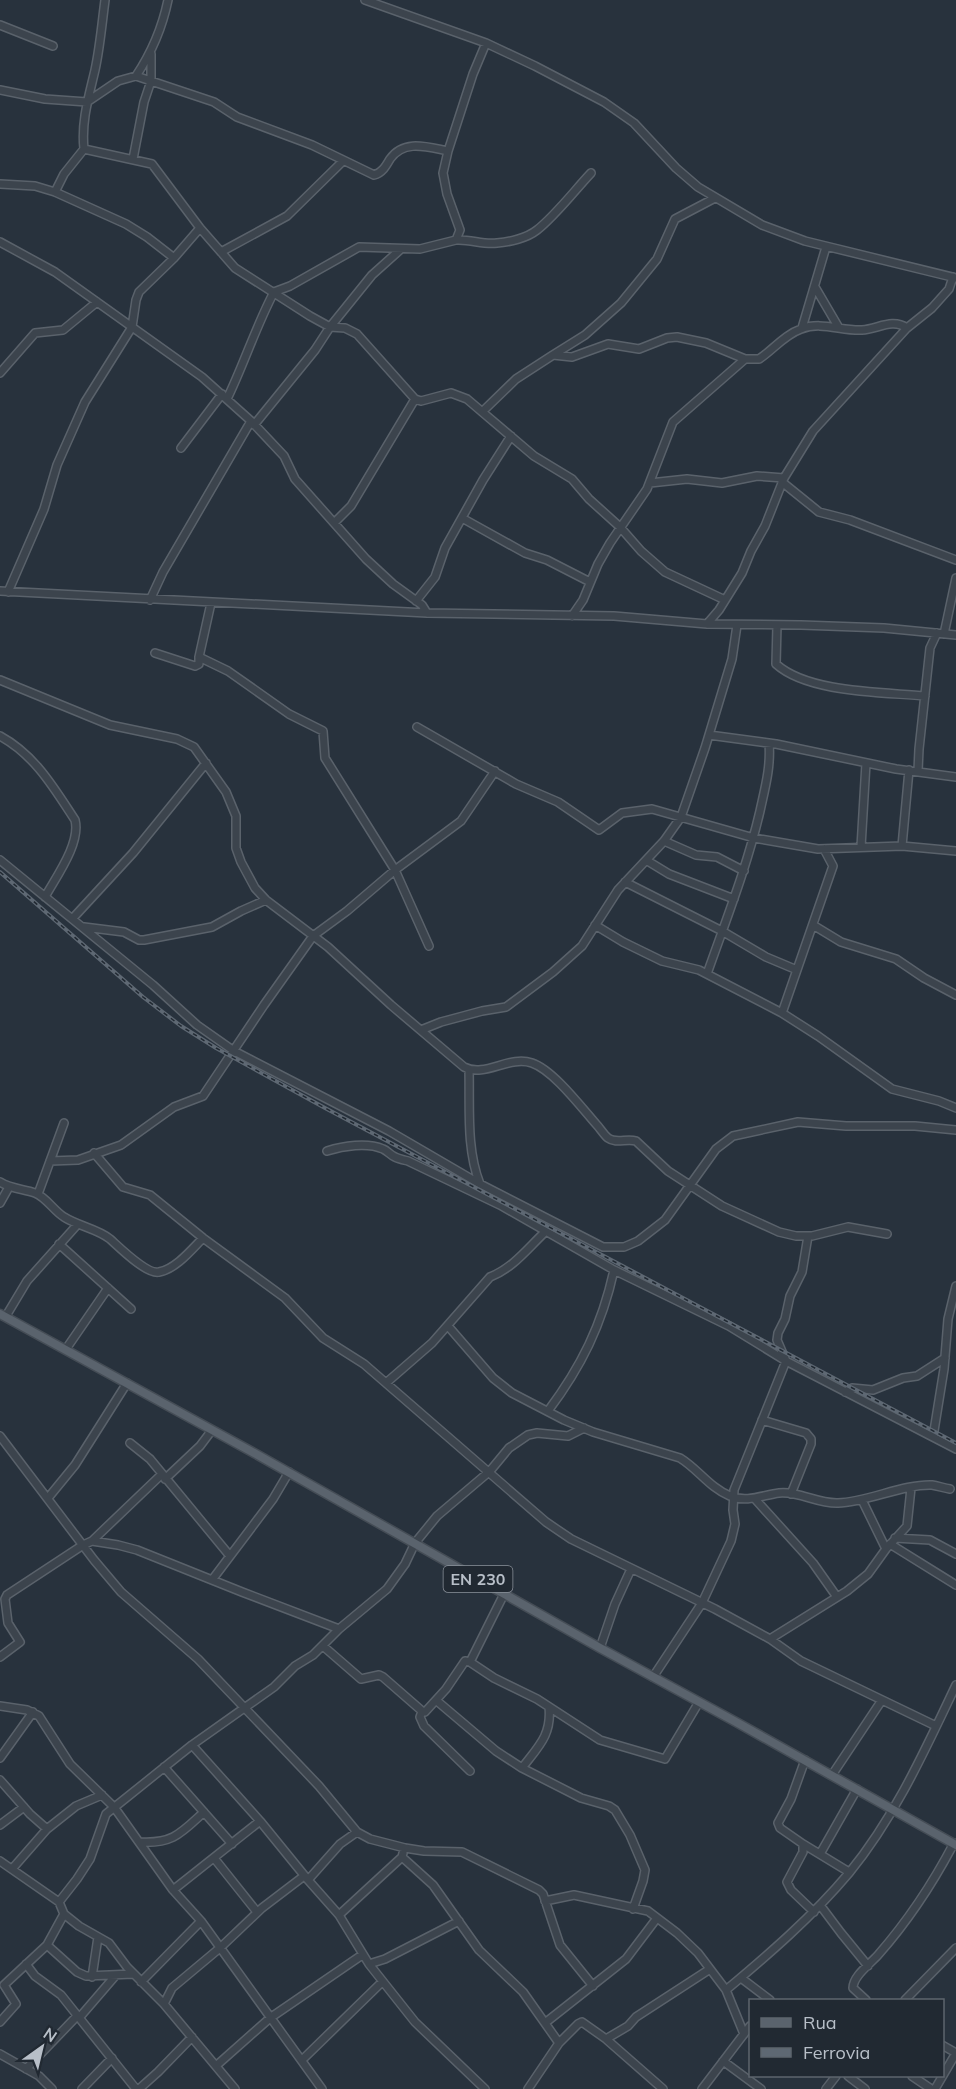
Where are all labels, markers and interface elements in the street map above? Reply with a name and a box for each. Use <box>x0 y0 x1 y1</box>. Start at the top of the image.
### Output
road number: EN 230 <box>444 1566 512 1592</box>
legend <box>749 1999 944 2077</box>
text: Rua <box>803 2011 837 2034</box>
north arrow <box>12 2017 72 2077</box>
text: N <box>40 2023 61 2046</box>
text: Ferrovia <box>803 2041 870 2064</box>

